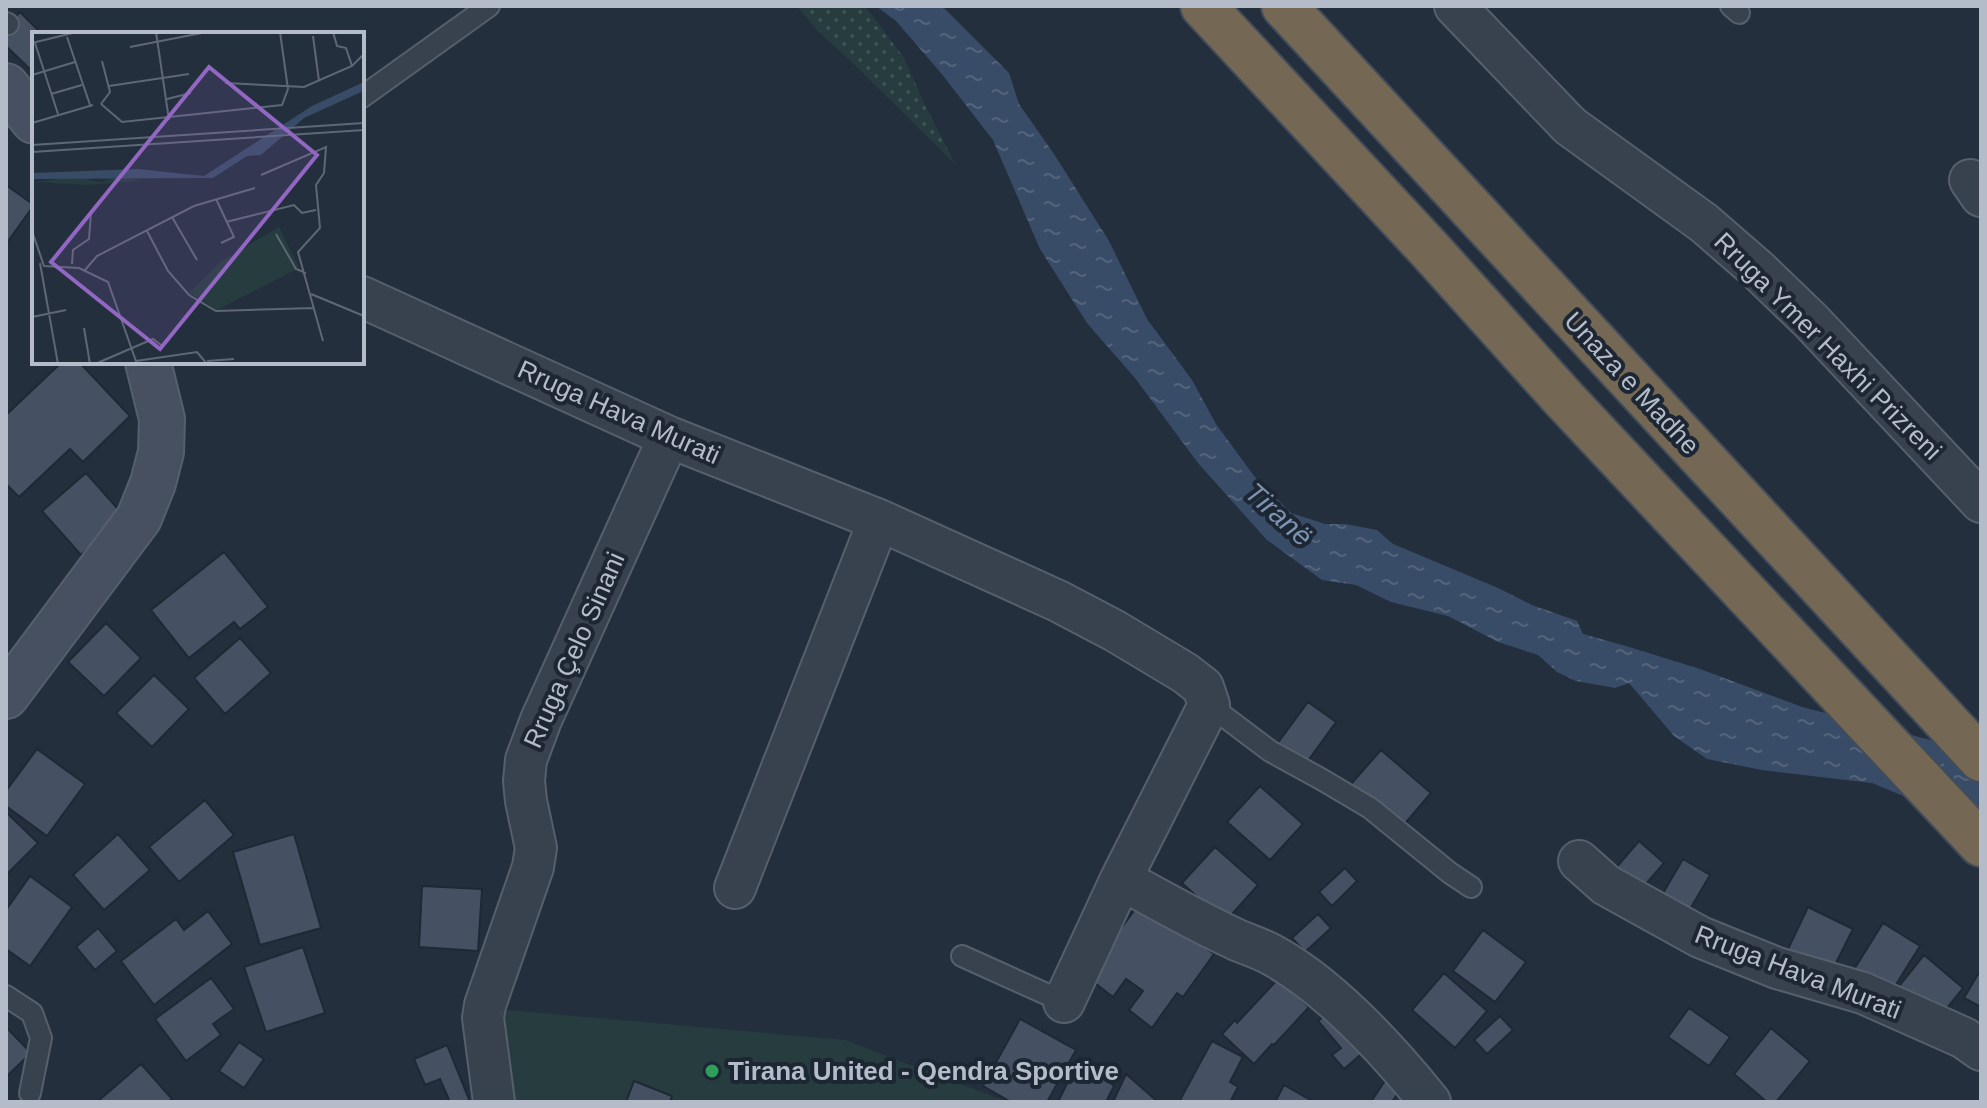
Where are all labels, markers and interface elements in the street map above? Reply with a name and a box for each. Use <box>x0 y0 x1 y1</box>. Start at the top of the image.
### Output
inset map <box>32 32 364 364</box>
street label: Rruga Ymer Haxhi Prizreni <box>1708 226 1948 466</box>
street label: Unaza e Madhe <box>1558 306 1706 460</box>
street label: Rruga Hava Murati <box>513 354 725 470</box>
water label: Tiranë <box>1239 476 1318 552</box>
street label: Rruga Çelo Sinani <box>517 548 631 752</box>
street label: Rruga Hava Murati <box>1691 919 1905 1025</box>
place label: Tirana United - Qendra Sportive <box>728 1056 1119 1086</box>
marker: Tirana United - Qendra Sportive <box>703 1062 721 1080</box>

